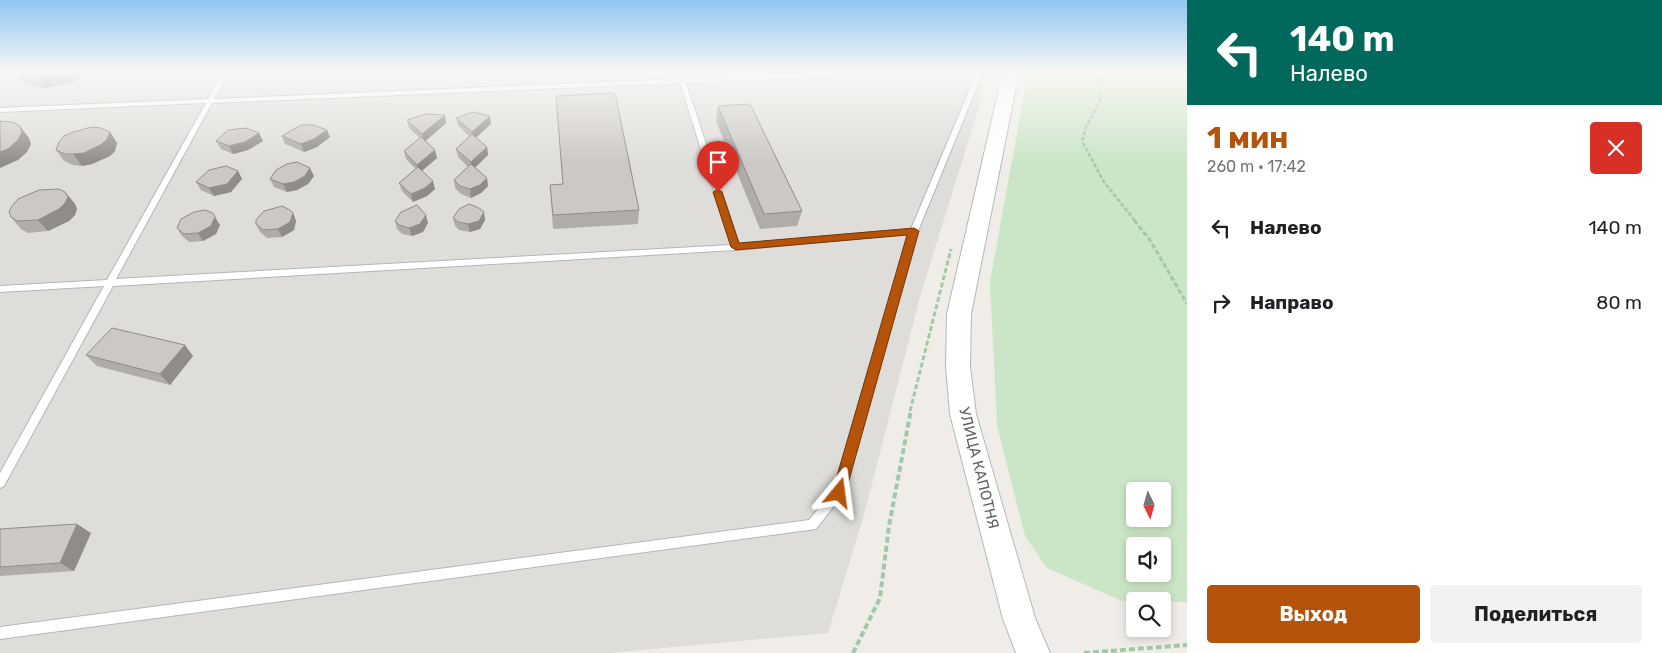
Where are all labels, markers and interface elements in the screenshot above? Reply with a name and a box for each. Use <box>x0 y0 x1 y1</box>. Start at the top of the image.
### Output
text: 140 m <box>1290 18 1395 60</box>
icon: left <box>1207 20 1272 85</box>
text: Налево <box>1290 60 1368 87</box>
text: 1 мин <box>1207 120 1288 156</box>
button: close <box>1590 122 1642 174</box>
pin <box>697 141 739 192</box>
icon: arrive <box>704 148 732 176</box>
text: 260 m · 17:42 <box>1207 157 1306 176</box>
icon: left <box>1207 214 1235 242</box>
text: Налево <box>1250 216 1322 239</box>
text: 140 m <box>1588 216 1642 239</box>
icon: right <box>1207 289 1235 317</box>
text: Направо <box>1250 291 1334 314</box>
text: 80 m <box>1596 291 1642 314</box>
street label: УЛИЦА КАПОТНЯ <box>955 405 1003 531</box>
position arrow <box>812 466 864 518</box>
north arrow <box>1126 482 1171 528</box>
map controls <box>1126 482 1171 637</box>
button: sound <box>1126 537 1171 582</box>
button: Выход <box>1207 585 1420 643</box>
button: Поделиться <box>1430 585 1642 643</box>
button: search <box>1126 592 1171 637</box>

